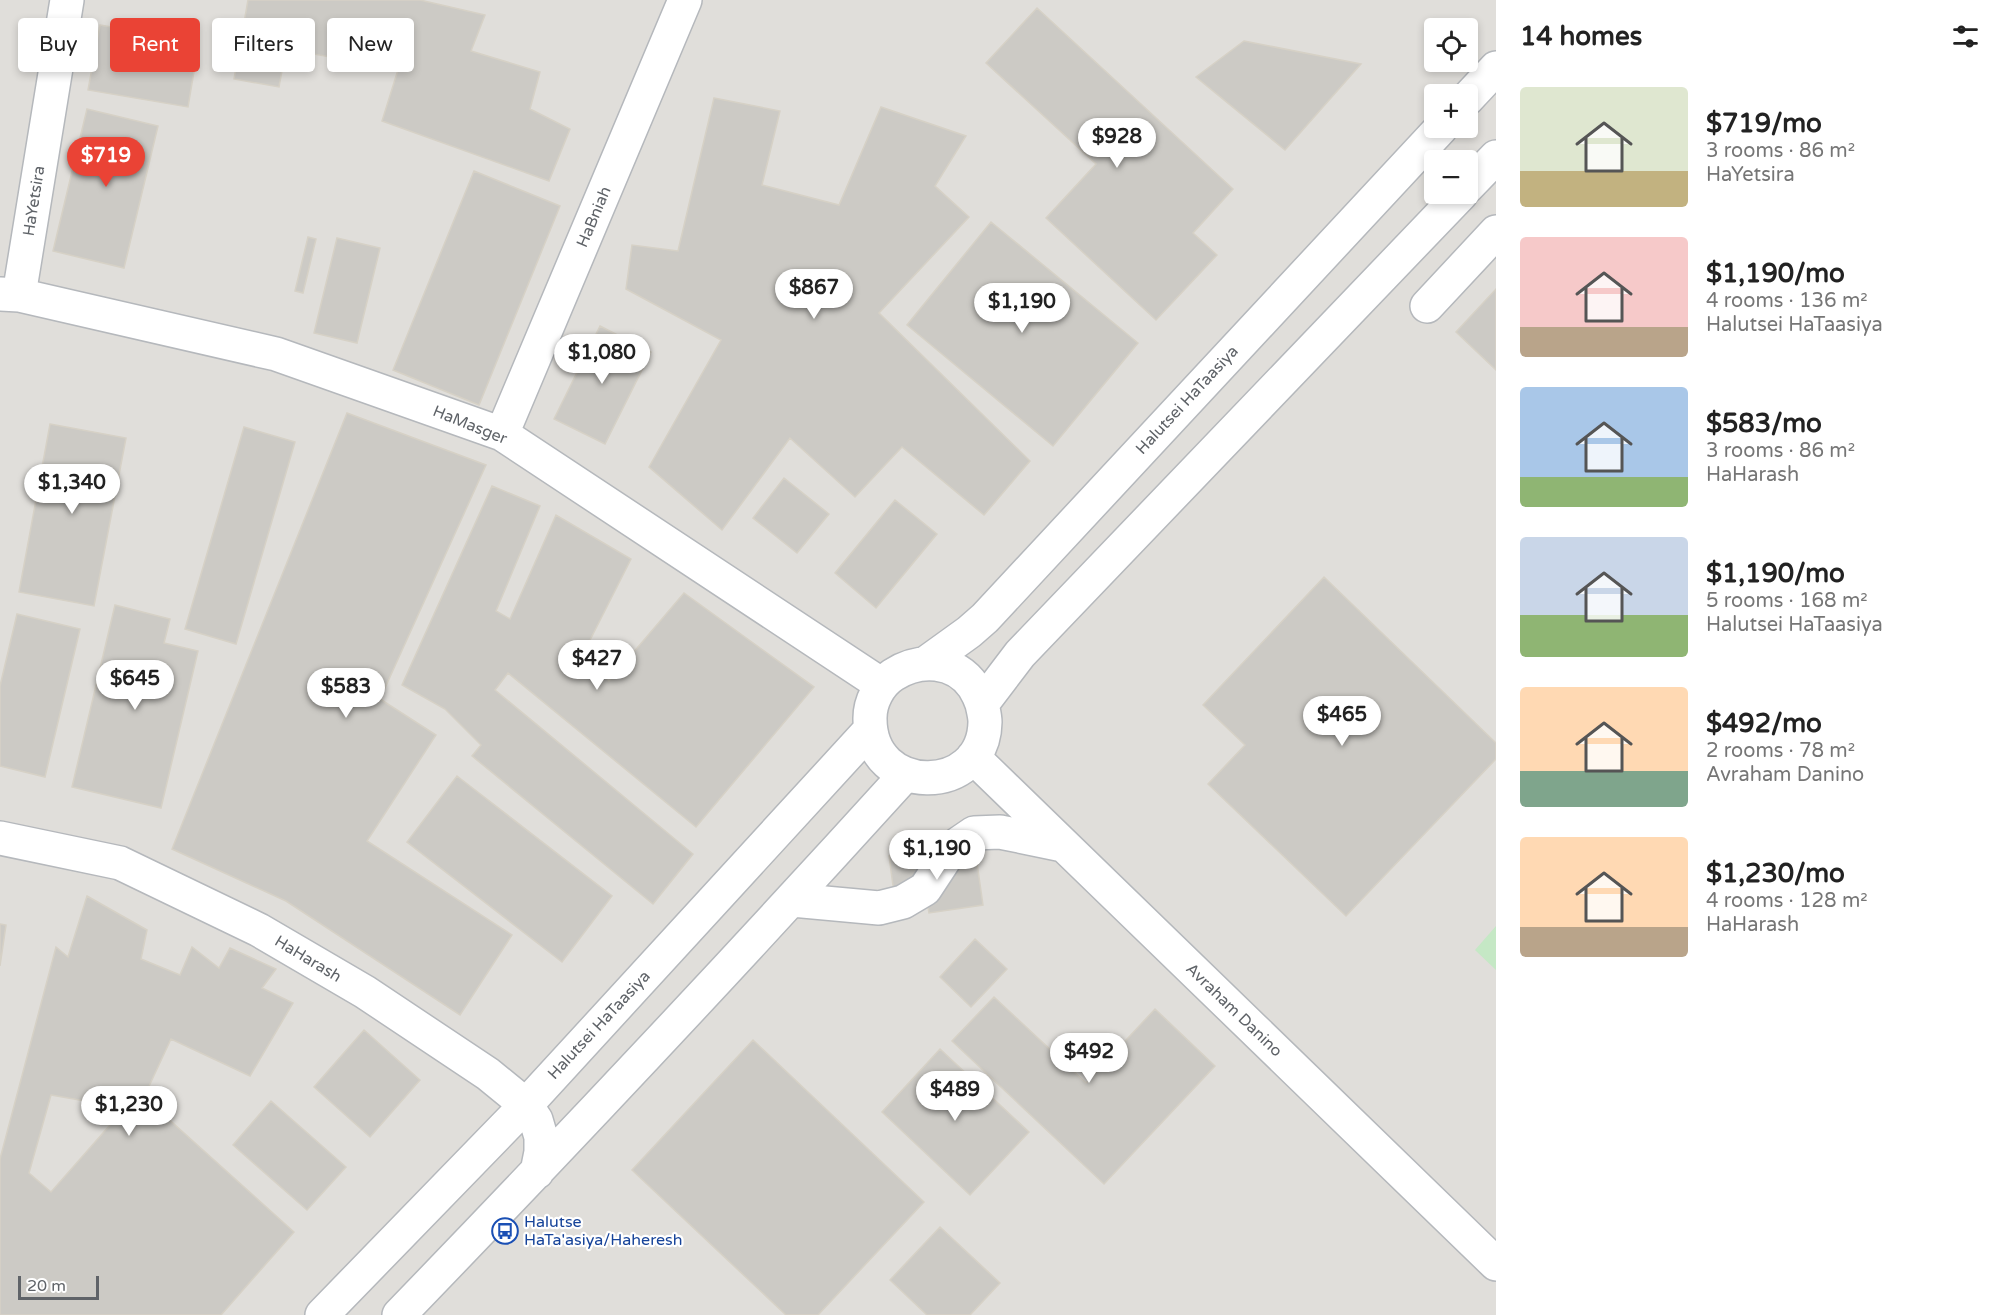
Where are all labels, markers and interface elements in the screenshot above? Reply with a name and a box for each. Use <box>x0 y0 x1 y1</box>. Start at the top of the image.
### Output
chip: Buy <box>18 18 98 72</box>
chip: Rent <box>110 18 200 72</box>
chip: Filters <box>212 18 315 72</box>
chip: New <box>327 18 414 72</box>
map controls <box>1424 18 1478 204</box>
button: locate <box>1424 18 1478 72</box>
icon: filters <box>1949 20 1982 53</box>
text: 14 homes <box>1520 21 1642 52</box>
button: + <box>1424 84 1478 138</box>
text: $719/mo <box>1706 108 1822 139</box>
icon: home <box>1568 111 1640 183</box>
pin: $928 <box>1081 118 1153 169</box>
text: $928 <box>1092 125 1142 149</box>
pin: $719 <box>70 137 142 188</box>
text: 3 rooms · 86 m² <box>1706 139 1855 163</box>
text: $719 <box>81 144 131 168</box>
button: − <box>1424 150 1478 204</box>
text: HaYetsira <box>1706 163 1795 187</box>
street label: HaYetsira <box>19 164 49 238</box>
street label: HaBniah <box>572 183 616 251</box>
text: $1,190/mo <box>1706 258 1845 289</box>
icon: home <box>1568 261 1640 333</box>
pin: $867 <box>778 269 850 320</box>
text: $867 <box>789 276 839 300</box>
pin: $1,190 <box>973 283 1071 334</box>
text: 4 rooms · 136 m² <box>1706 289 1868 313</box>
text: $1,190 <box>988 290 1056 314</box>
text: Halutsei HaTaasiya <box>1706 313 1883 337</box>
pin: $1,080 <box>553 334 651 385</box>
text: $1,080 <box>568 341 636 365</box>
street label: Halutsei HaTaasiya <box>1131 341 1243 459</box>
street label: HaMasger <box>430 401 511 449</box>
text: $583/mo <box>1706 408 1822 439</box>
icon: home <box>1568 411 1640 483</box>
text: 3 rooms · 86 m² <box>1706 439 1855 463</box>
text: HaHarash <box>1706 463 1799 487</box>
pin: $1,340 <box>23 464 121 515</box>
text: $1,340 <box>38 471 106 495</box>
text: $1,190/mo <box>1706 558 1845 589</box>
icon: home <box>1568 561 1640 633</box>
text: 5 rooms · 168 m² <box>1706 589 1868 613</box>
text: Halutsei HaTaasiya <box>1706 613 1883 637</box>
pin: $427 <box>561 640 633 691</box>
text: $427 <box>572 647 622 671</box>
pin: $645 <box>99 660 171 711</box>
text: $645 <box>110 667 160 691</box>
pin: $583 <box>310 668 382 719</box>
text: $583 <box>321 675 371 699</box>
pin: $465 <box>1306 696 1378 747</box>
text: $465 <box>1317 703 1367 727</box>
text: $492/mo <box>1706 708 1822 739</box>
icon: home <box>1568 711 1640 783</box>
text: 2 rooms · 78 m² <box>1706 739 1855 763</box>
text: Avraham Danino <box>1706 763 1864 787</box>
pin: $1,190 <box>888 830 986 881</box>
text: $1,190 <box>903 837 971 861</box>
text: $1,230/mo <box>1706 858 1845 889</box>
icon: home <box>1568 861 1640 933</box>
text: 4 rooms · 128 m² <box>1706 889 1868 913</box>
text: HaHarash <box>1706 913 1799 937</box>
street label: HaHarash <box>271 931 345 987</box>
street label: Avraham Danino <box>1182 959 1286 1061</box>
street label: Halutsei HaTaasiya <box>543 966 655 1084</box>
pin: $492 <box>1053 1033 1125 1084</box>
text: $492 <box>1064 1040 1114 1064</box>
pin: $489 <box>919 1071 991 1122</box>
text: $489 <box>930 1078 980 1102</box>
pin: $1,230 <box>80 1086 178 1137</box>
text: $1,230 <box>95 1093 163 1117</box>
place label: Halutse HaTa'asiya/Haheresh <box>524 1212 683 1250</box>
bus stop icon: Halutse HaTa'asiya/Haheresh <box>490 1216 520 1246</box>
scale bar <box>18 1273 99 1300</box>
text: 20 m <box>27 1276 66 1296</box>

